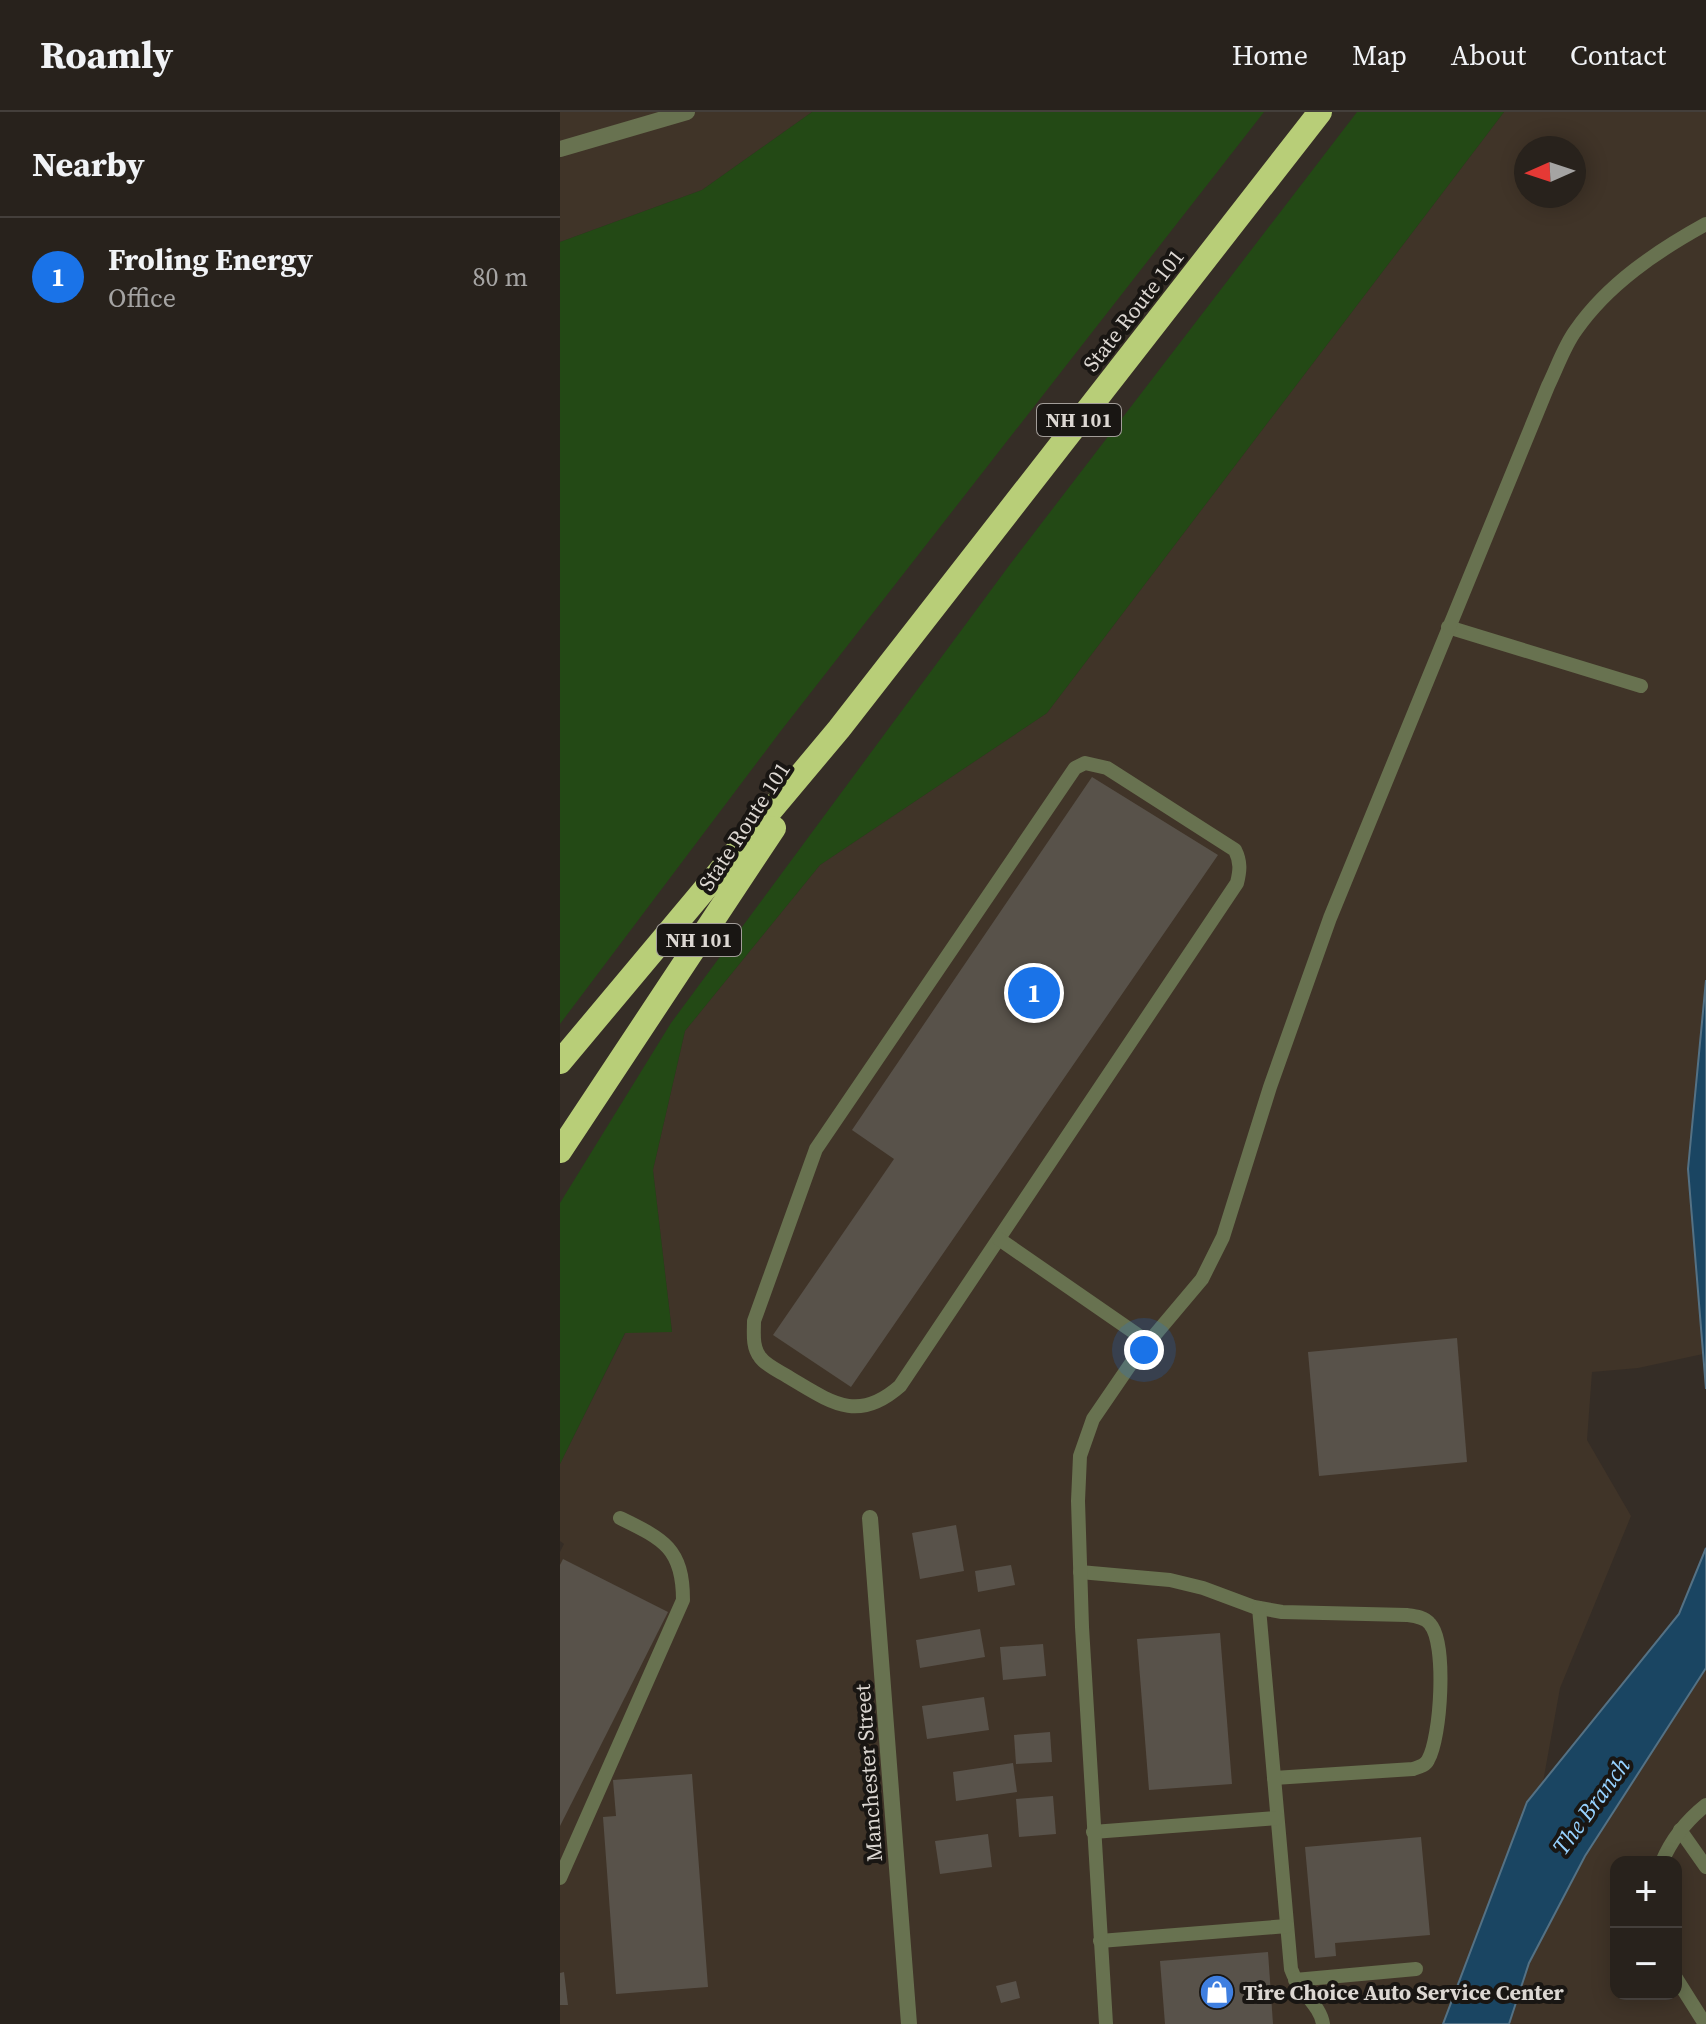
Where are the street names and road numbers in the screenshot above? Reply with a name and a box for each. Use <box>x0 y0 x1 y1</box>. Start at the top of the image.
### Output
street label: State Route 101 <box>1076 242 1190 378</box>
road number: NH 101 <box>1037 404 1121 436</box>
street label: State Route 101 <box>691 756 797 896</box>
road number: NH 101 <box>657 924 741 956</box>
street label: Manchester Street <box>847 1682 889 1863</box>

